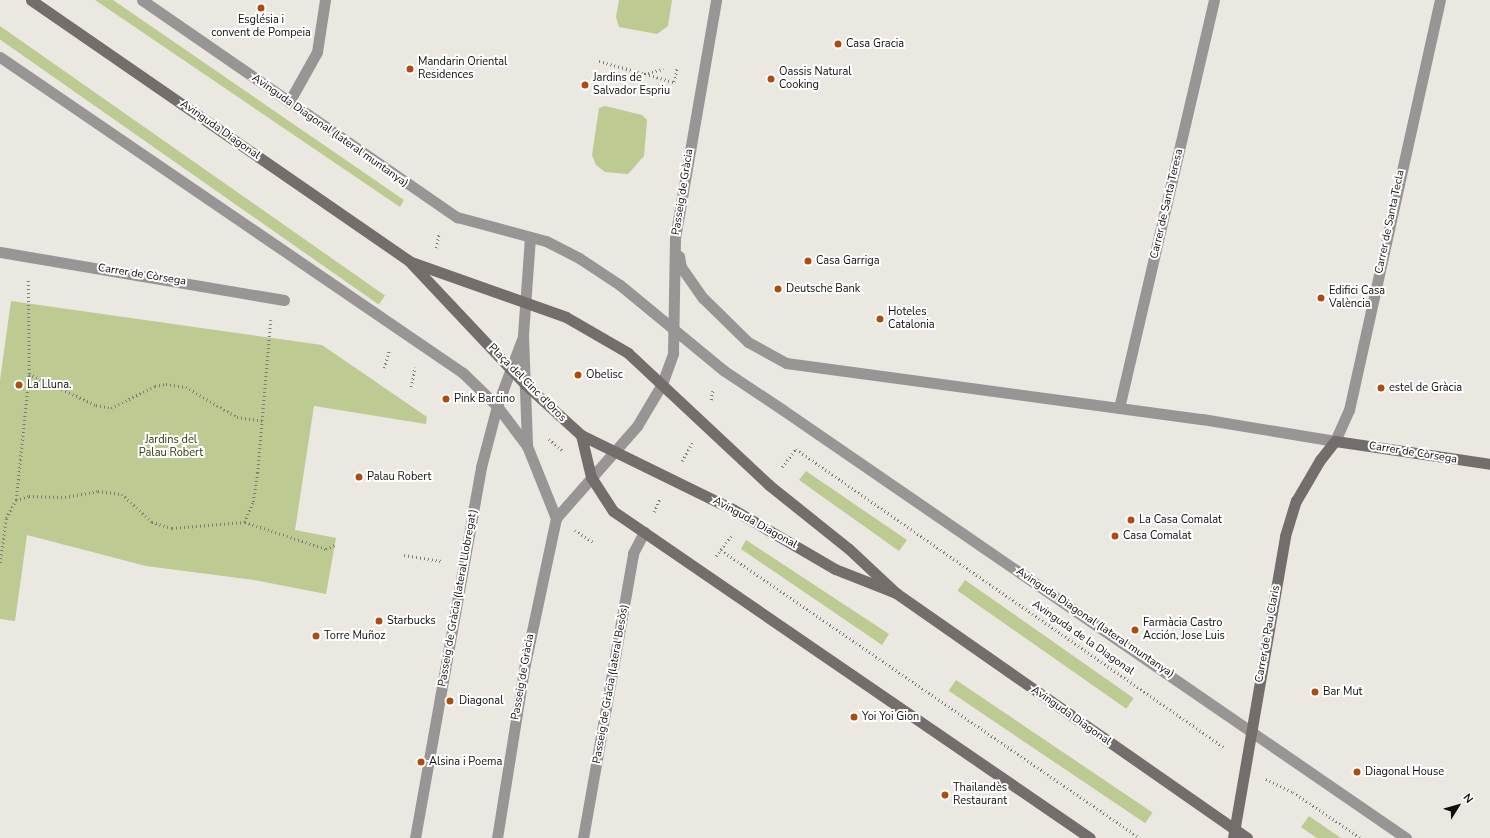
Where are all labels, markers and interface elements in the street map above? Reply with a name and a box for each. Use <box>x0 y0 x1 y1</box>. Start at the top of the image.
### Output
marker: Església i convent de Pompeia <box>256 3 266 13</box>
place label: Església i convent de Pompeia <box>211 14 311 40</box>
place label: Casa Gracia <box>846 37 904 51</box>
marker: Casa Gracia <box>833 39 843 49</box>
place label: Mandarin Oriental Residences <box>418 56 507 82</box>
marker: Mandarin Oriental Residences <box>405 64 415 74</box>
place label: Oassis Natural Cooking <box>779 66 851 92</box>
street label: Avinguda Diagonal (lateral muntanya) <box>249 72 411 190</box>
place label: Jardins de Salvador Espriu <box>593 72 670 98</box>
marker: Oassis Natural Cooking <box>766 74 776 84</box>
marker: Jardins de Salvador Espriu <box>580 80 590 90</box>
street label: Avinguda Diagonal <box>178 98 262 162</box>
street label: Passeig de Gràcia <box>670 148 696 236</box>
street label: Carrer de Santa Teresa <box>1148 148 1186 260</box>
street label: Carrer de Santa Tecla <box>1373 169 1407 275</box>
place label: Casa Garriga <box>816 254 880 268</box>
marker: Casa Garriga <box>803 256 813 266</box>
street label: Carrer de Còrsega <box>97 262 187 288</box>
place label: Deutsche Bank <box>786 282 860 296</box>
marker: Deutsche Bank <box>773 284 783 294</box>
place label: Edifici Casa València <box>1329 285 1385 311</box>
marker: Edifici Casa València <box>1316 293 1326 303</box>
place label: Hoteles Catalonia <box>888 306 935 332</box>
marker: Hoteles Catalonia <box>875 314 885 324</box>
street label: Plaça del Cinc d'Oros <box>485 341 569 425</box>
place label: Obelisc <box>586 368 623 382</box>
marker: Obelisc <box>573 370 583 380</box>
place label: La Lluna. <box>27 378 72 392</box>
marker: La Lluna. <box>14 380 24 390</box>
place label: estel de Gràcia <box>1389 381 1462 395</box>
marker: estel de Gràcia <box>1376 383 1386 393</box>
place label: Pink Barcino <box>454 392 515 406</box>
marker: Pink Barcino <box>441 394 451 404</box>
park label: Jardins del Palau Robert <box>139 434 203 460</box>
street label: Carrer de Còrsega <box>1368 440 1458 466</box>
place label: Palau Robert <box>367 470 431 484</box>
marker: Palau Robert <box>354 472 364 482</box>
street label: Avinguda Diagonal <box>711 494 799 552</box>
street label: Passeig de Gràcia (lateral Llobregat) <box>436 508 480 688</box>
place label: La Casa Comalat <box>1139 513 1222 527</box>
marker: La Casa Comalat <box>1126 515 1136 525</box>
place label: Casa Comalat <box>1123 529 1191 543</box>
marker: Casa Comalat <box>1110 531 1120 541</box>
street label: Avinguda Diagonal (lateral muntanya) <box>1013 565 1177 681</box>
street label: Carrer de Pau Claris <box>1253 584 1283 684</box>
street label: Avinguda de la Diagonal <box>1030 598 1136 678</box>
street label: Passeig de Gràcia (lateral Besòs) <box>590 603 632 765</box>
place label: Starbucks <box>387 614 436 628</box>
marker: Starbucks <box>374 616 384 626</box>
place label: Farmàcia Castro Acción, Jose Luis <box>1143 617 1225 643</box>
marker: Farmàcia Castro Acción, Jose Luis <box>1130 625 1140 635</box>
place label: Torre Muñoz <box>324 629 385 643</box>
marker: Torre Muñoz <box>311 631 321 641</box>
street label: Passeig de Gràcia <box>509 633 537 721</box>
street label: Avinguda Diagonal <box>1029 684 1113 748</box>
place label: Bar Mut <box>1323 685 1362 699</box>
marker: Bar Mut <box>1310 687 1320 697</box>
place label: Diagonal <box>459 694 503 708</box>
marker: Diagonal <box>444 695 456 707</box>
place label: Yoi Yoi Gion <box>862 710 919 724</box>
marker: Yoi Yoi Gion <box>849 712 859 722</box>
place label: Alsina i Poema <box>429 755 502 769</box>
marker: Alsina i Poema <box>416 757 426 767</box>
place label: Diagonal House <box>1365 765 1444 779</box>
marker: Diagonal House <box>1352 767 1362 777</box>
place label: Thailandès Restaurant <box>953 782 1007 808</box>
north arrow <box>1438 786 1478 826</box>
marker: Thailandès Restaurant <box>940 790 950 800</box>
text: N <box>1460 791 1476 806</box>

